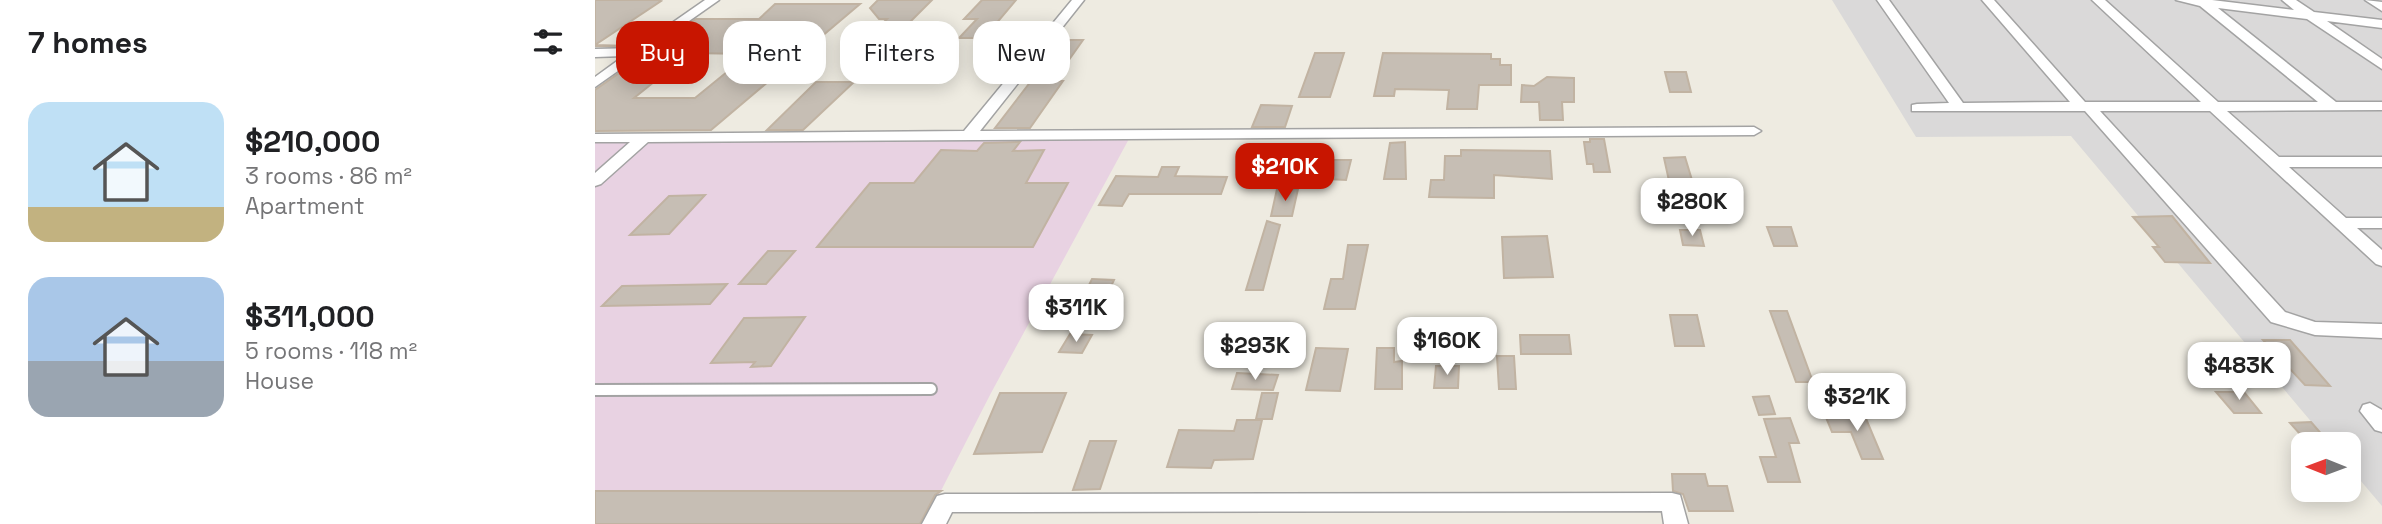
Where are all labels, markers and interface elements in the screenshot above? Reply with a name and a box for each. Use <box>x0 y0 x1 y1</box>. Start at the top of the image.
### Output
chip: Buy <box>616 21 709 84</box>
chip: Rent <box>723 21 826 84</box>
chip: Filters <box>840 21 959 84</box>
chip: New <box>973 21 1070 84</box>
text: 7 homes <box>28 23 148 62</box>
icon: filters <box>529 23 567 61</box>
text: $210,000 <box>245 122 380 161</box>
icon: home <box>84 130 168 214</box>
pin: $210K <box>1236 144 1334 203</box>
text: $210K <box>1251 151 1319 181</box>
text: 3 rooms · 86 m² <box>245 161 412 191</box>
pin: $280K <box>1643 178 1741 238</box>
text: $280K <box>1657 186 1727 216</box>
text: Apartment <box>245 191 365 221</box>
pin: $311K <box>1027 284 1125 344</box>
text: $311K <box>1045 292 1107 322</box>
text: $311,000 <box>245 297 375 336</box>
icon: home <box>84 305 168 389</box>
pin: $160K <box>1398 318 1496 377</box>
pin: $293K <box>1206 322 1304 382</box>
text: $160K <box>1413 325 1481 355</box>
text: $293K <box>1220 330 1290 360</box>
text: 5 rooms · 118 m² <box>245 336 417 366</box>
pin: $483K <box>2190 342 2288 402</box>
text: $483K <box>2204 350 2274 380</box>
text: House <box>245 366 314 396</box>
pin: $321K <box>1808 374 1906 433</box>
text: $321K <box>1824 381 1890 411</box>
north arrow <box>2291 432 2361 502</box>
map controls <box>2291 432 2361 502</box>

